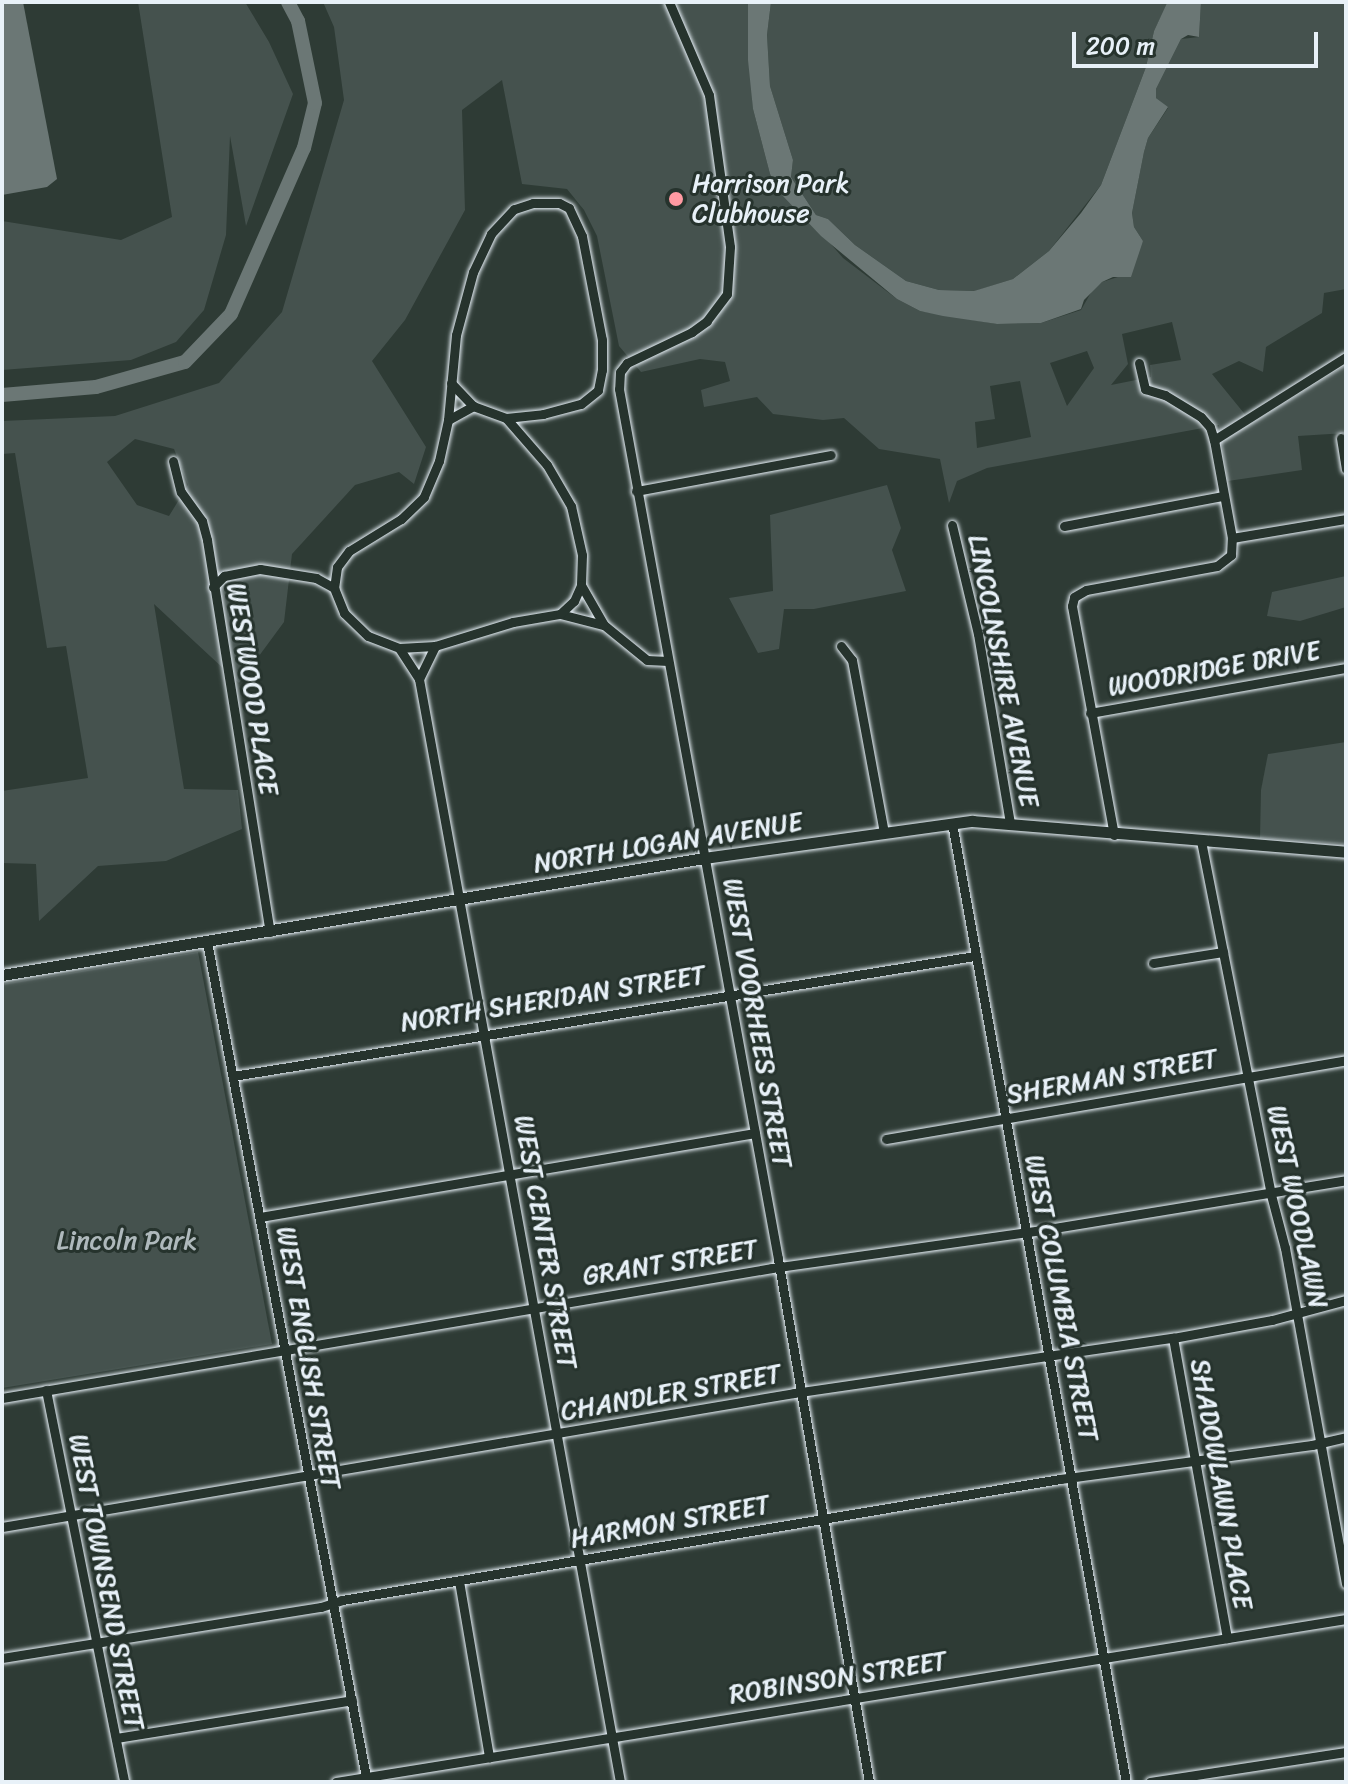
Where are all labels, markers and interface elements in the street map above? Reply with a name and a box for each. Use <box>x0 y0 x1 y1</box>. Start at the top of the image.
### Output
scale bar <box>1076 16 1322 66</box>
text: 200 m <box>1086 25 1155 67</box>
place label: Harrison Park Clubhouse <box>692 168 850 230</box>
marker: Harrison Park Clubhouse <box>667 190 685 208</box>
street label: LINCOLNSHIRE AVENUE <box>961 532 1045 810</box>
street label: WESTWOOD PLACE <box>220 581 284 797</box>
street label: WOODRIDGE DRIVE <box>1104 635 1324 703</box>
street label: NORTH LOGAN AVENUE <box>531 806 805 880</box>
street label: WEST VOORHEES STREET <box>716 875 798 1171</box>
street label: NORTH SHERIDAN STREET <box>399 960 707 1038</box>
street label: SHERMAN STREET <box>1003 1043 1221 1111</box>
street label: WEST WOODLAWN <box>1260 1103 1334 1311</box>
street label: WEST CENTER STREET <box>507 1112 583 1372</box>
street label: WEST COLUMBIA STREET <box>1018 1152 1104 1444</box>
street label: WEST ENGLISH STREET <box>269 1223 347 1493</box>
park label: Lincoln Park <box>57 1225 197 1257</box>
street label: GRANT STREET <box>580 1234 760 1292</box>
street label: SHADOWLAWN PLACE <box>1184 1356 1258 1612</box>
street label: CHANDLER STREET <box>558 1358 784 1428</box>
street label: WEST TOWNSEND STREET <box>62 1431 150 1733</box>
street label: HARMON STREET <box>567 1489 773 1555</box>
street label: ROBINSON STREET <box>726 1645 950 1711</box>

